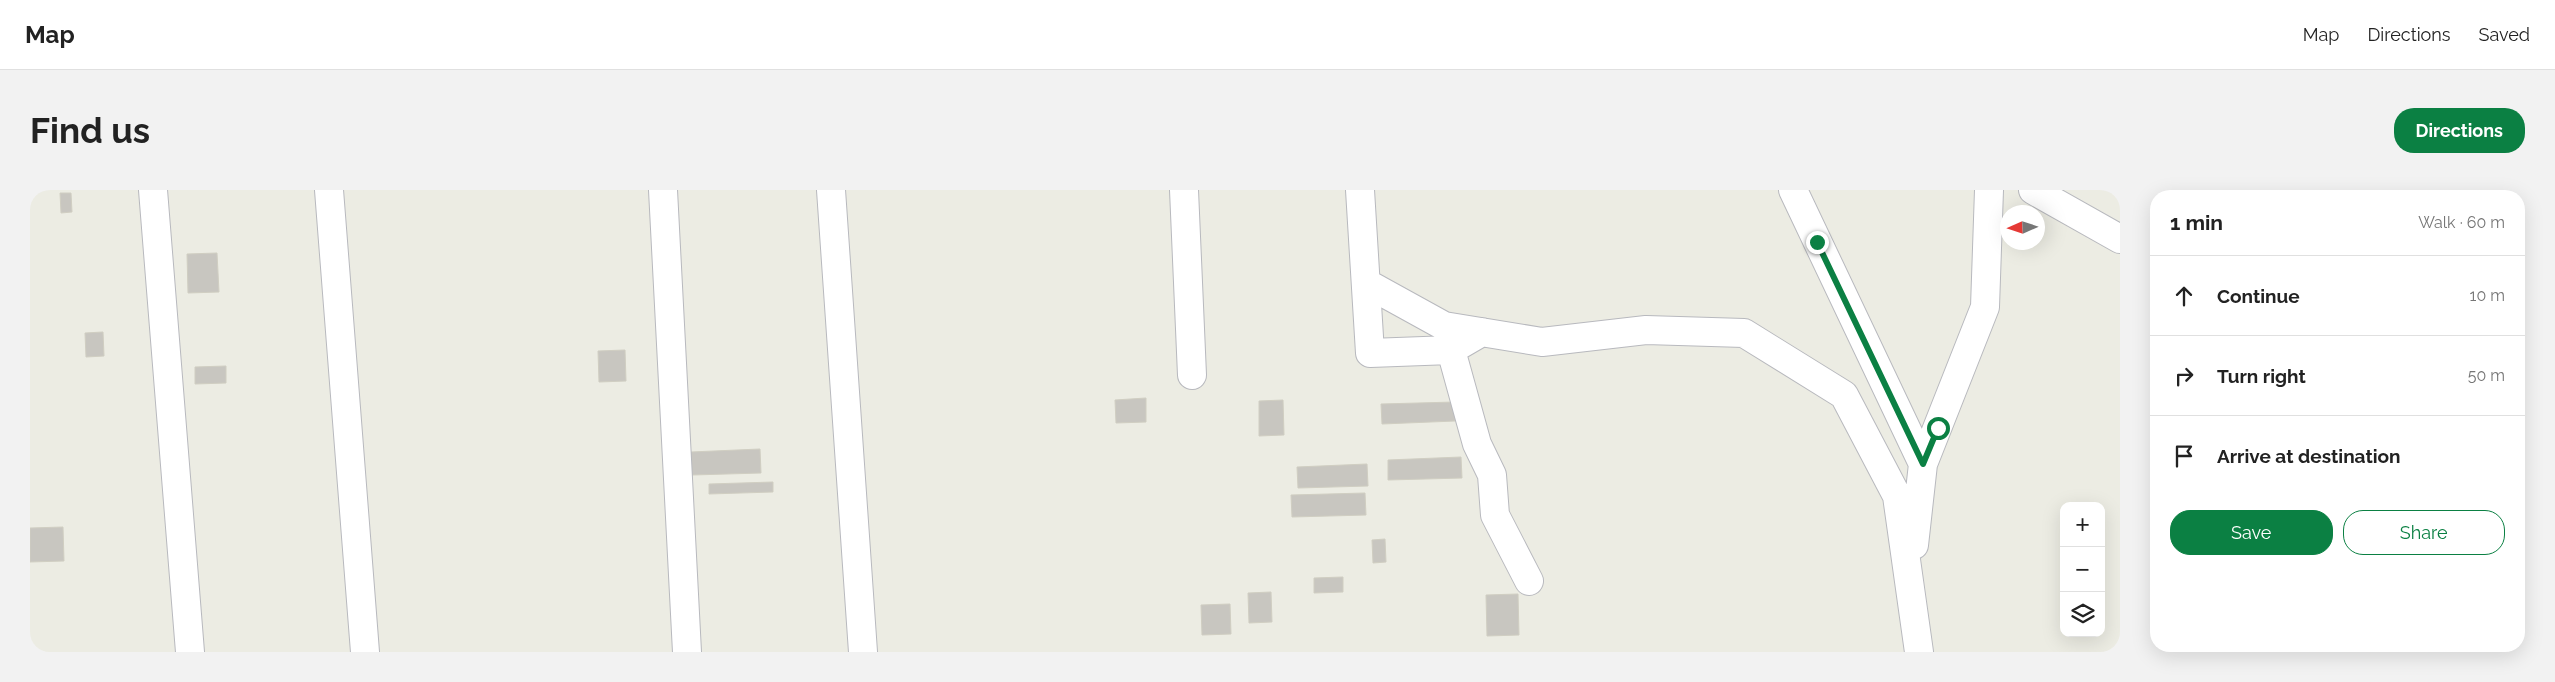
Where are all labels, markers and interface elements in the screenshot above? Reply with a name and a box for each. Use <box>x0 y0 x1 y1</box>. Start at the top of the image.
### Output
text: Map <box>25 20 75 49</box>
text: Map <box>2303 24 2339 45</box>
text: Directions <box>2367 24 2451 45</box>
text: Saved <box>2479 24 2530 45</box>
button: Directions <box>2394 108 2525 153</box>
text: Find us <box>30 110 150 151</box>
north arrow <box>2000 205 2045 250</box>
text: 1 min <box>2170 210 2223 235</box>
text: Walk · 60 m <box>2418 213 2505 232</box>
route end <box>1806 231 1829 254</box>
icon: ahead <box>2170 282 2198 310</box>
text: Continue <box>2217 285 2300 307</box>
text: 10 m <box>2470 286 2505 305</box>
icon: right <box>2170 362 2198 390</box>
text: Turn right <box>2217 365 2306 387</box>
text: 50 m <box>2468 366 2505 385</box>
route start <box>1927 417 1950 440</box>
icon: arrive <box>2170 442 2198 470</box>
text: Arrive at destination <box>2217 445 2401 467</box>
map controls <box>2060 502 2105 637</box>
button: + <box>2060 502 2105 547</box>
button: Save <box>2170 510 2333 555</box>
button: Share <box>2343 510 2505 555</box>
button: − <box>2060 547 2105 592</box>
button: layers <box>2060 592 2105 637</box>

